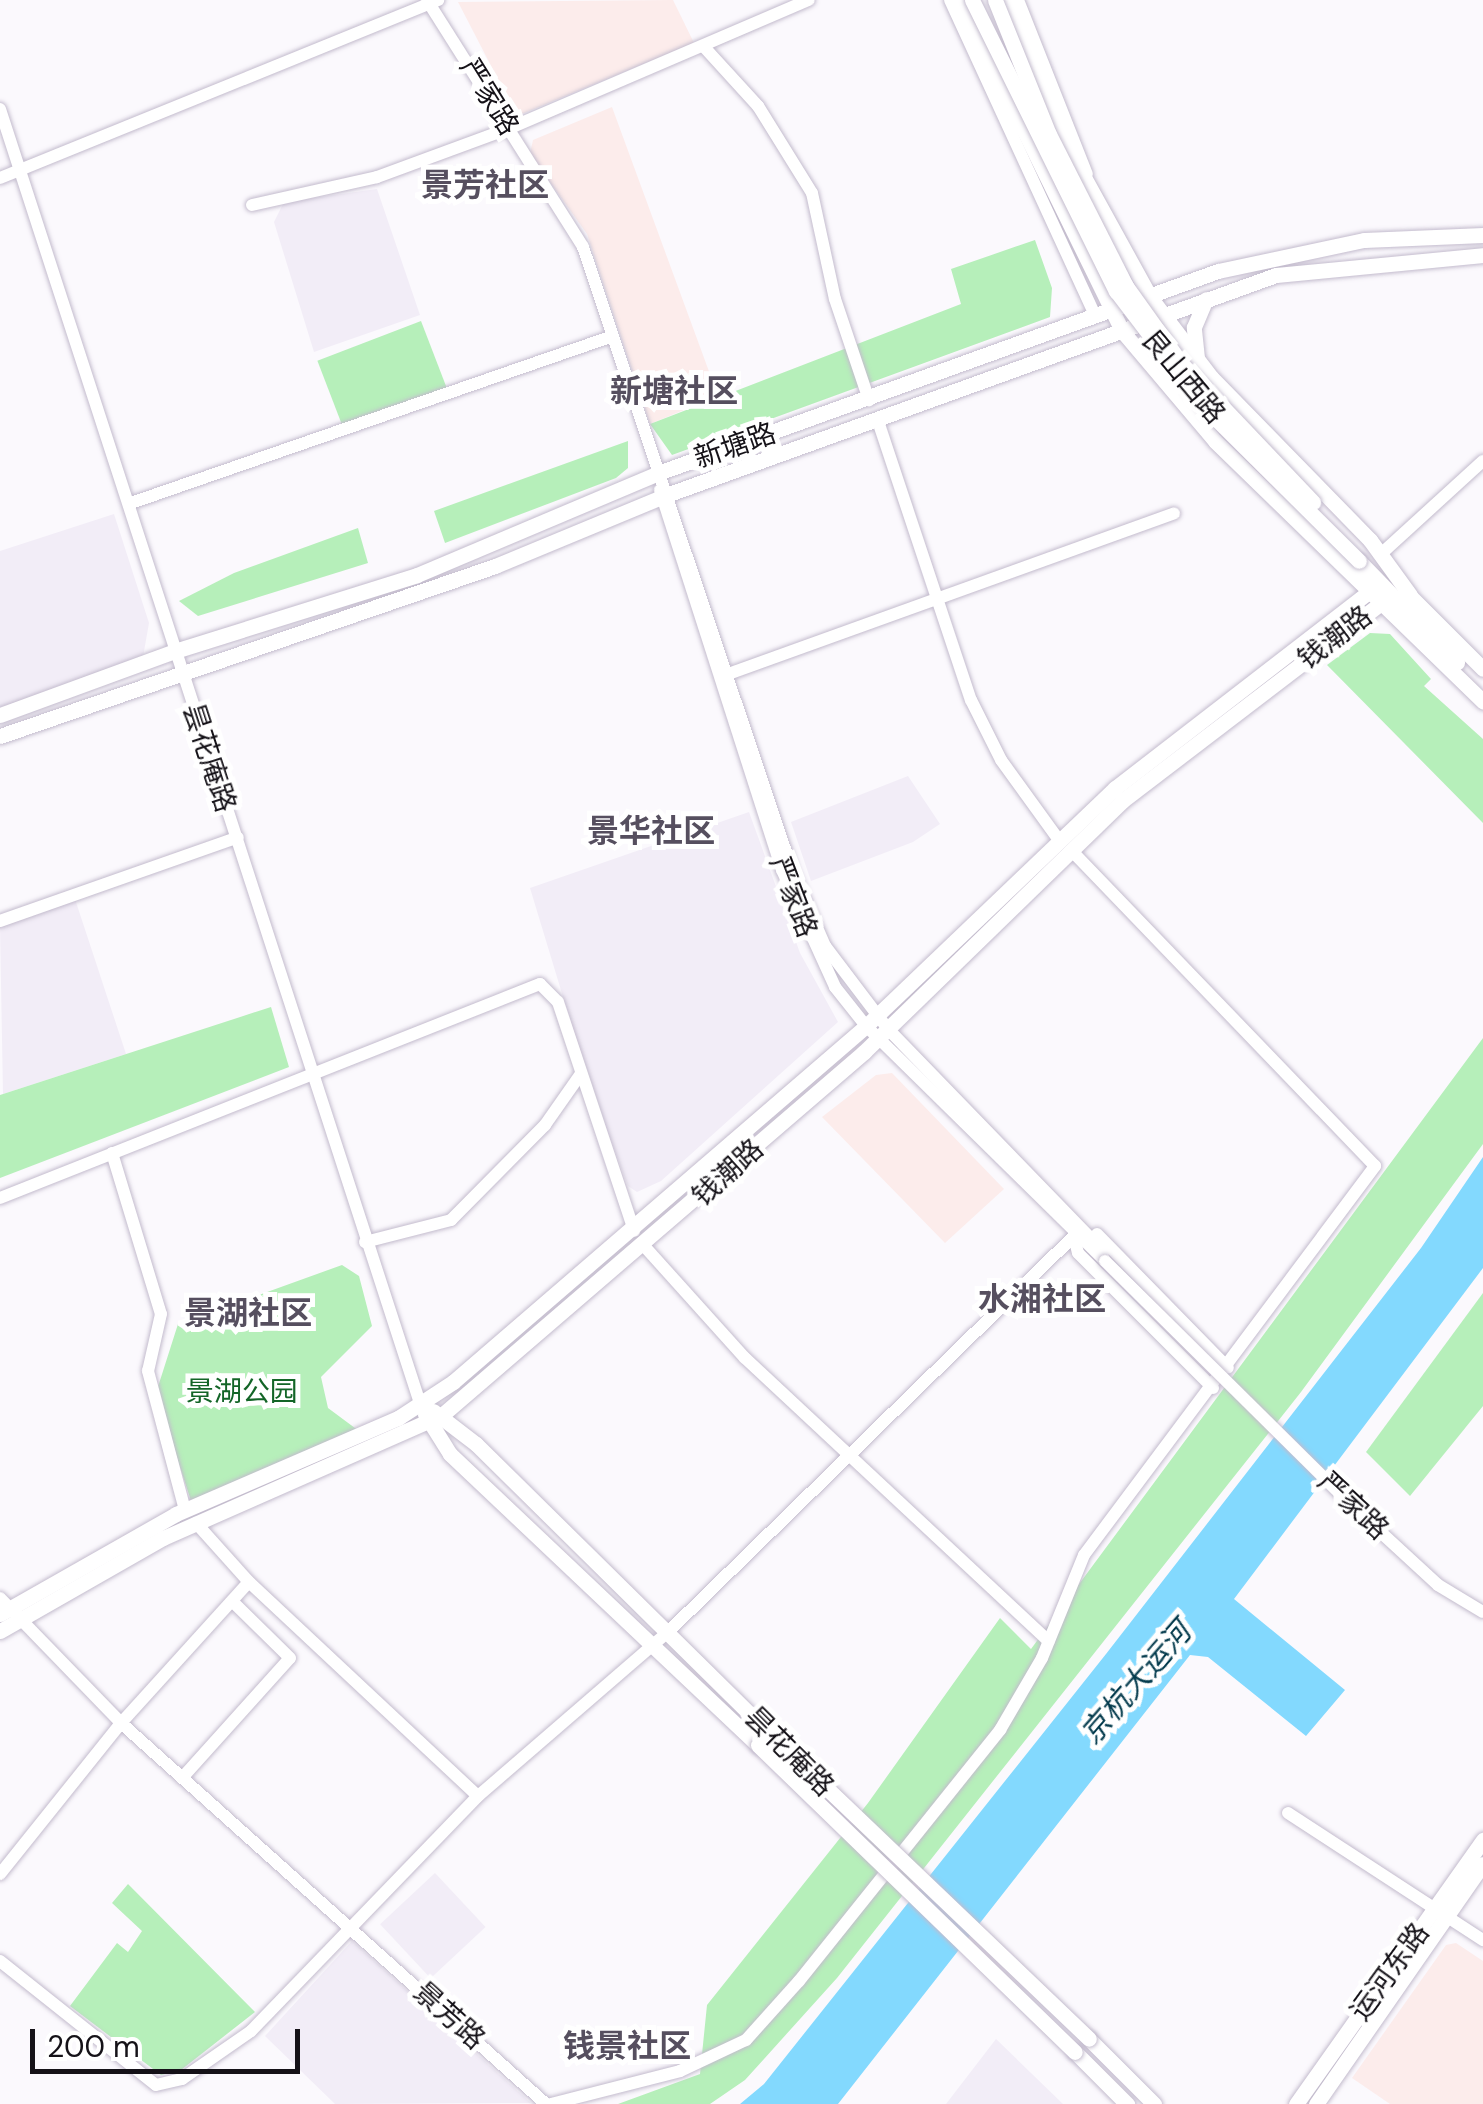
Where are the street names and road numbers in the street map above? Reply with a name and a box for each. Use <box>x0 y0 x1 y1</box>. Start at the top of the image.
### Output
street label: 严家路 <box>452 52 526 142</box>
street label: 艮山西路 <box>1134 323 1232 431</box>
street label: 新塘路 <box>690 416 780 476</box>
street label: 钱潮路 <box>1291 599 1379 677</box>
street label: 昙花庵路 <box>176 700 242 816</box>
street label: 严家路 <box>762 852 824 942</box>
street label: 钱潮路 <box>686 1132 770 1214</box>
street label: 严家路 <box>1311 1465 1395 1547</box>
street label: 昙花庵路 <box>738 1701 840 1803</box>
street label: 运河东路 <box>1343 1917 1437 2027</box>
street label: 景芳路 <box>407 1975 491 2057</box>

